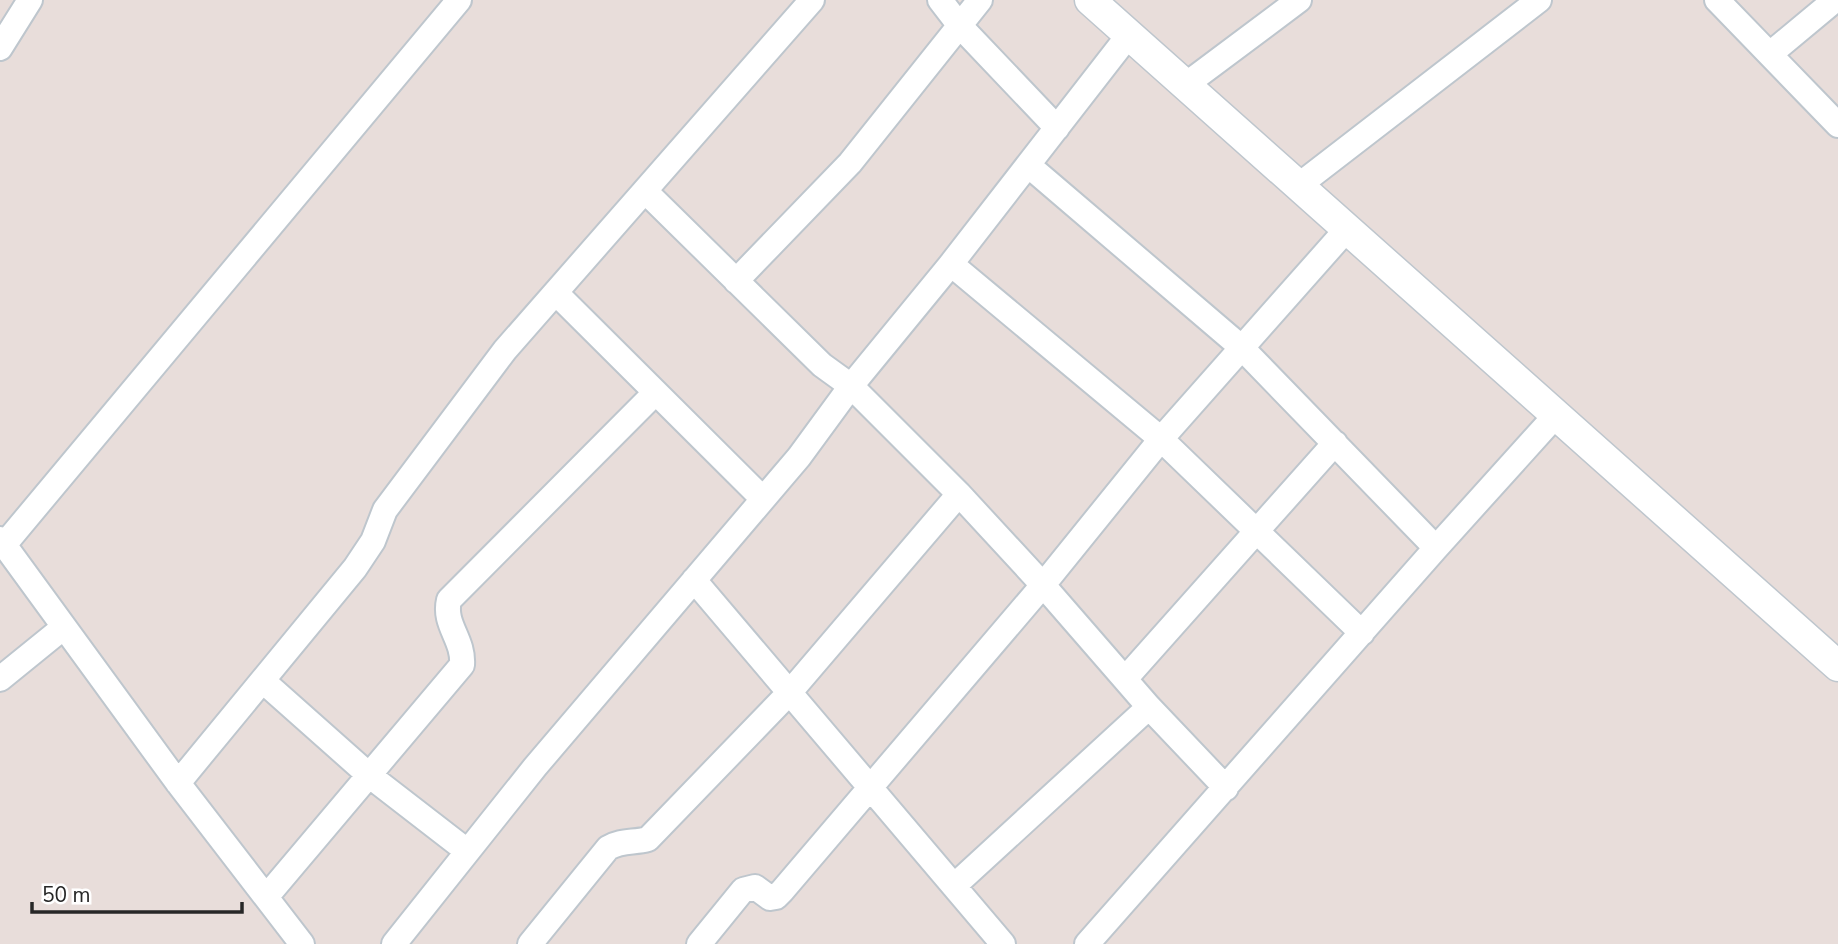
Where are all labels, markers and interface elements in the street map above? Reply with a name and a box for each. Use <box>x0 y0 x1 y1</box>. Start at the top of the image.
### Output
scale bar <box>32 870 242 914</box>
text: 50 m <box>42 881 91 909</box>

